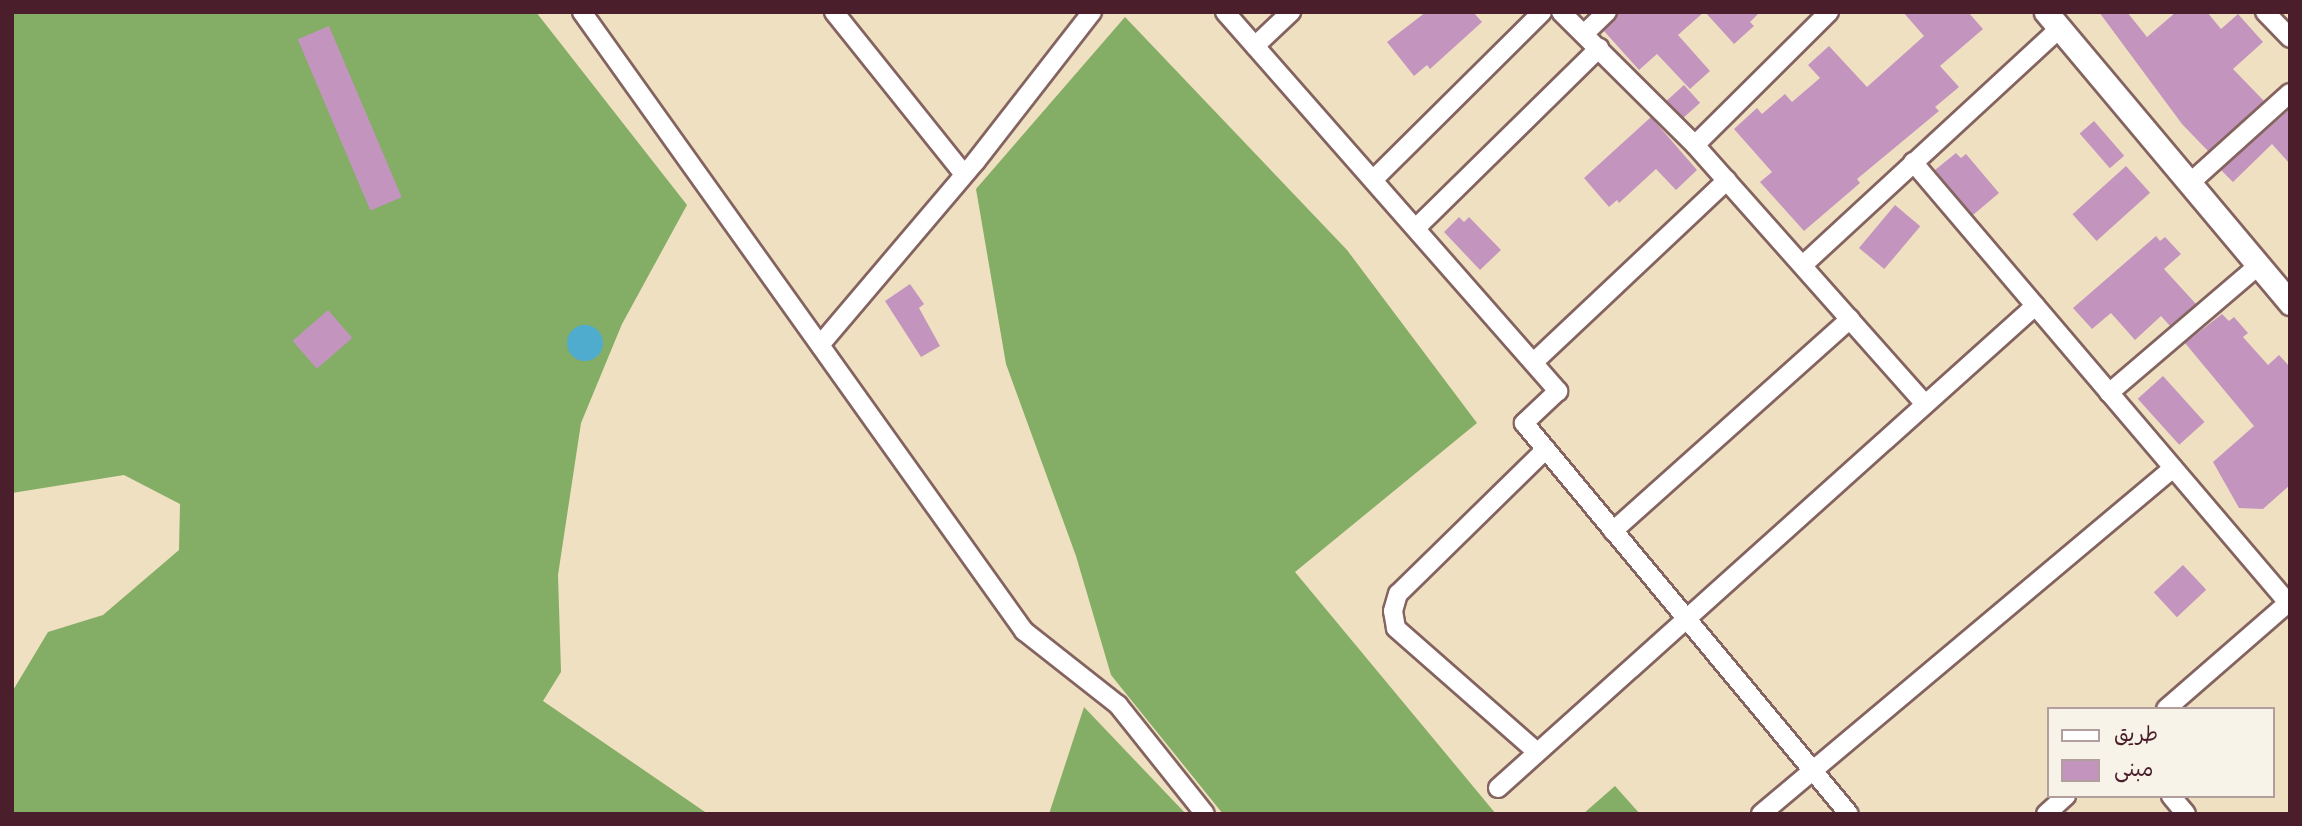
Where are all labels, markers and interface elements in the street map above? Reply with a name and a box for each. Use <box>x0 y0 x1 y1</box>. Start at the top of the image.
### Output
legend <box>2046 707 2274 798</box>
text: طريق <box>2114 719 2158 752</box>
text: مبنى <box>2114 754 2153 787</box>

